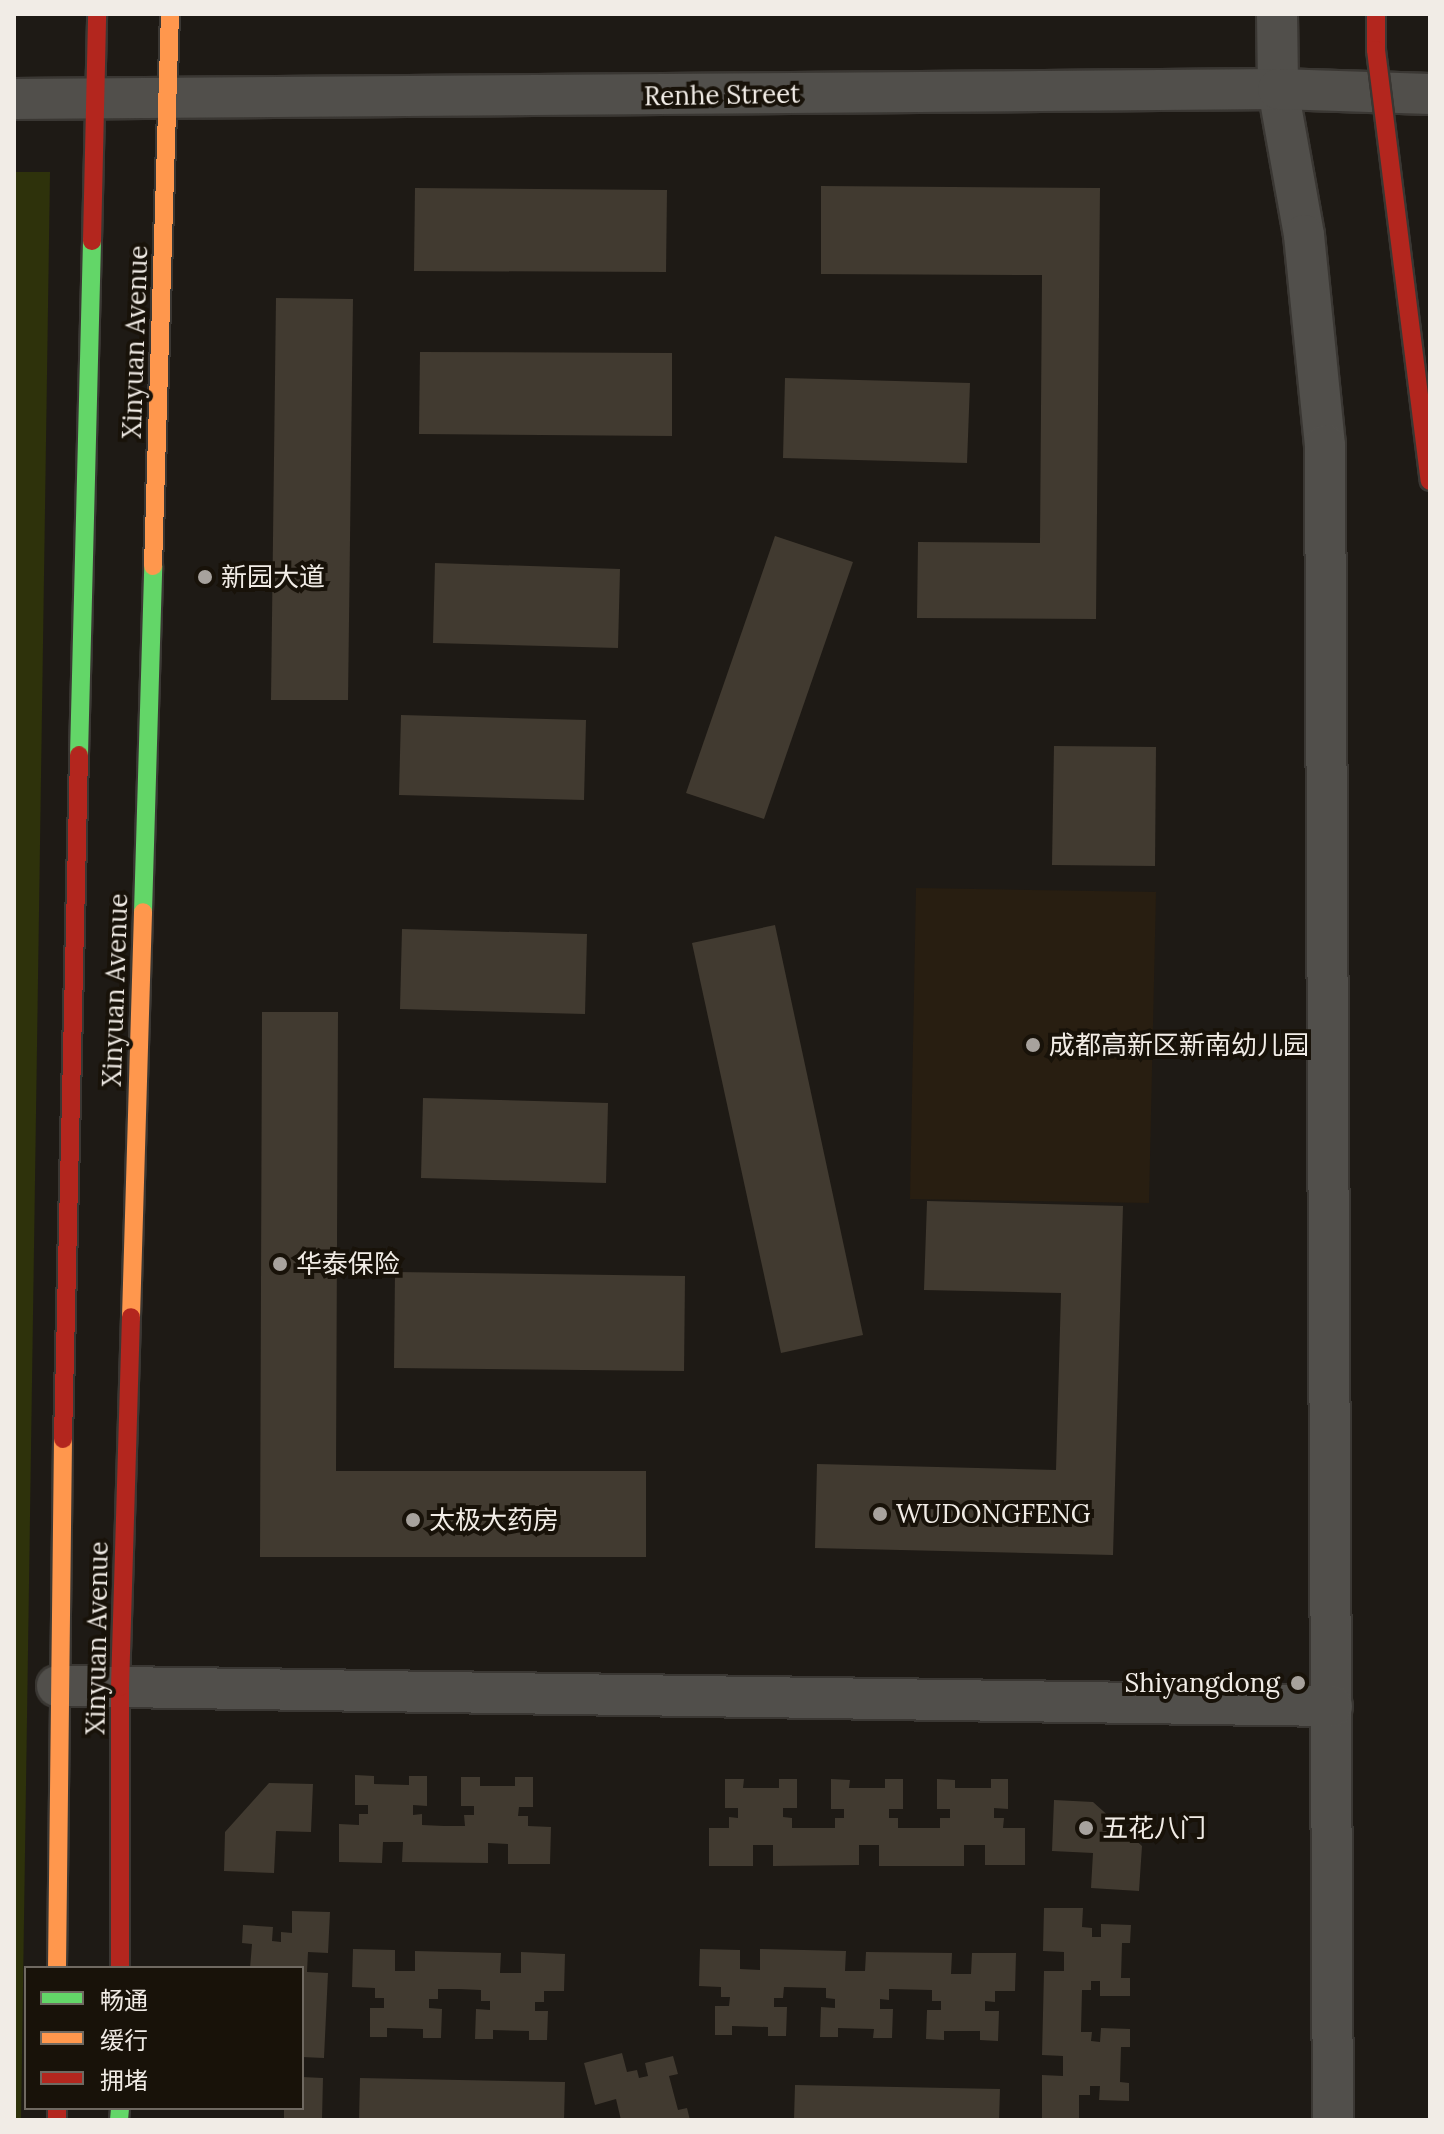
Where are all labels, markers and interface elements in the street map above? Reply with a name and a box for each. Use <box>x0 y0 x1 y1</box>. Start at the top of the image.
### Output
street label: Renhe Street <box>644 78 800 112</box>
street label: Xinyuan Avenue <box>116 245 154 439</box>
place label: 新园大道 <box>221 561 325 593</box>
marker: 新园大道 <box>196 568 214 586</box>
street label: Xinyuan Avenue <box>96 893 134 1087</box>
place label: 成都高新区新南幼儿园 <box>1049 1029 1309 1061</box>
marker: 成都高新区新南幼儿园 <box>1024 1036 1042 1054</box>
place label: 华泰保险 <box>296 1248 400 1280</box>
marker: 华泰保险 <box>271 1255 289 1273</box>
place label: WUDONGFENG <box>896 1498 1091 1530</box>
place label: 太极大药房 <box>429 1504 559 1536</box>
marker: WUDONGFENG <box>871 1505 889 1523</box>
marker: 太极大药房 <box>404 1511 422 1529</box>
street label: Xinyuan Avenue <box>80 1541 114 1735</box>
place label: Shiyangdong <box>1124 1667 1280 1699</box>
marker: Shiyangdong <box>1287 1672 1309 1694</box>
place label: 五花八门 <box>1102 1812 1206 1844</box>
marker: 五花八门 <box>1077 1819 1095 1837</box>
legend <box>24 1966 304 2110</box>
text: 畅通 <box>100 1985 148 2016</box>
text: 缓行 <box>100 2025 148 2056</box>
text: 拥堵 <box>100 2065 148 2096</box>

